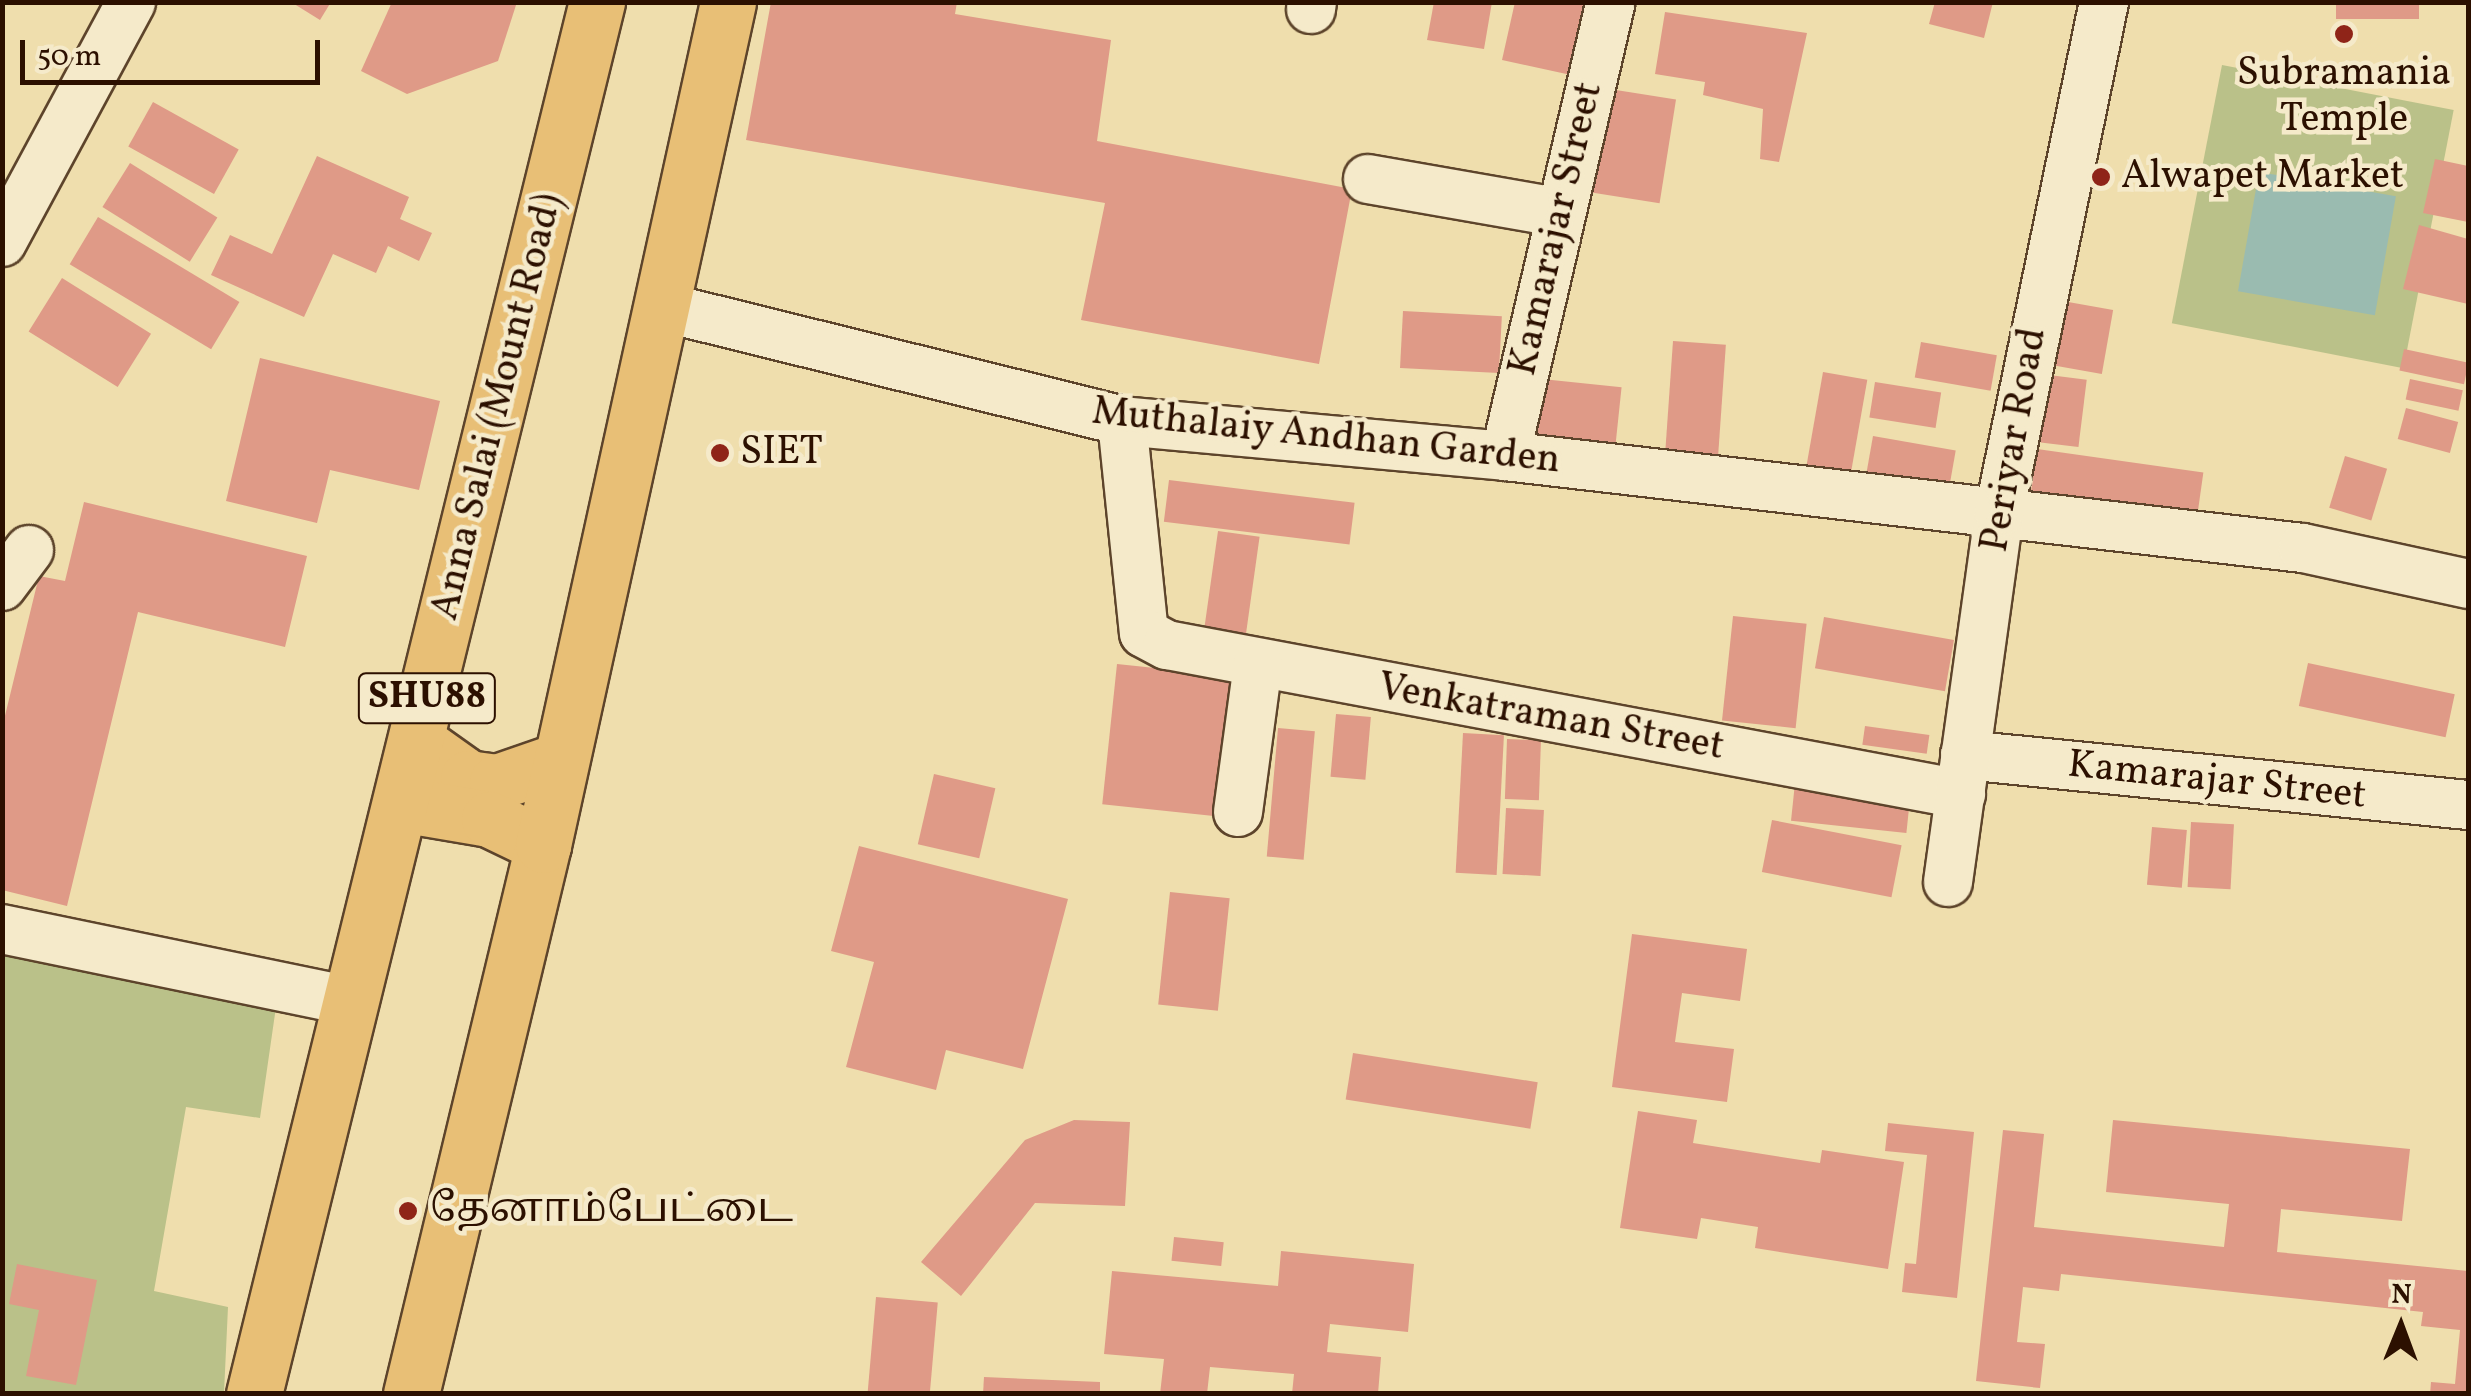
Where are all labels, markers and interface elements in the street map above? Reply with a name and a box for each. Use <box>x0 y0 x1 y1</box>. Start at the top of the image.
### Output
scale bar <box>25 20 325 82</box>
marker: Subramania Temple <box>2333 23 2355 45</box>
text: 50 m <box>37 36 101 78</box>
place label: Subramania Temple <box>2237 50 2451 144</box>
street label: Kamarajar Street <box>1500 78 1614 380</box>
place label: Alwapet Market <box>2121 153 2404 201</box>
marker: Alwapet Market <box>2090 166 2112 188</box>
street label: Anna Salai (Mount Road) <box>422 189 574 625</box>
street label: Periyar Road <box>1972 324 2058 556</box>
street label: Muthalaiy Andhan Garden <box>1089 388 1563 486</box>
place label: SIET <box>740 429 823 477</box>
marker: SIET <box>709 442 731 464</box>
street label: Venkatraman Street <box>1374 664 1728 772</box>
road number: SHU88 <box>357 665 497 731</box>
street label: Kamarajar Street <box>2065 741 2369 821</box>
place label: தேனாம்பேட்டை <box>430 1187 793 1235</box>
marker: தேனாம்பேட்டை <box>395 1198 421 1224</box>
north arrow <box>2351 1276 2451 1376</box>
text: N <box>2391 1276 2412 1315</box>

